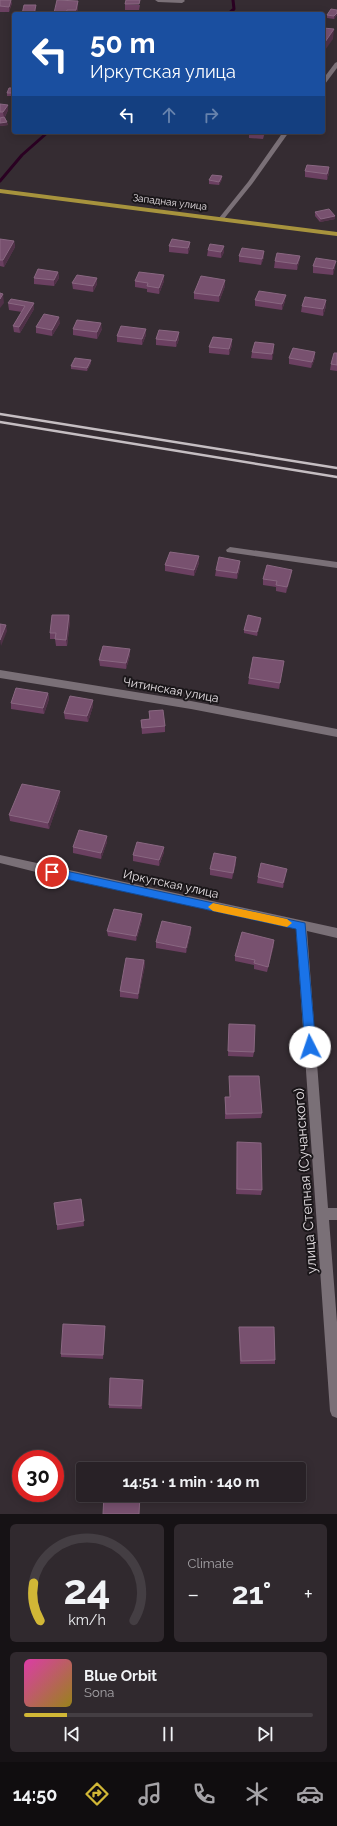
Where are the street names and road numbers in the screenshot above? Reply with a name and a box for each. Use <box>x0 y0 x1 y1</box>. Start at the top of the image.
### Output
street label: Западная улица <box>132 192 208 212</box>
street label: Читинская улица <box>122 675 220 705</box>
street label: Иркутская улица <box>122 867 220 901</box>
street label: улица Степная (Сучанского) <box>291 1087 319 1274</box>

